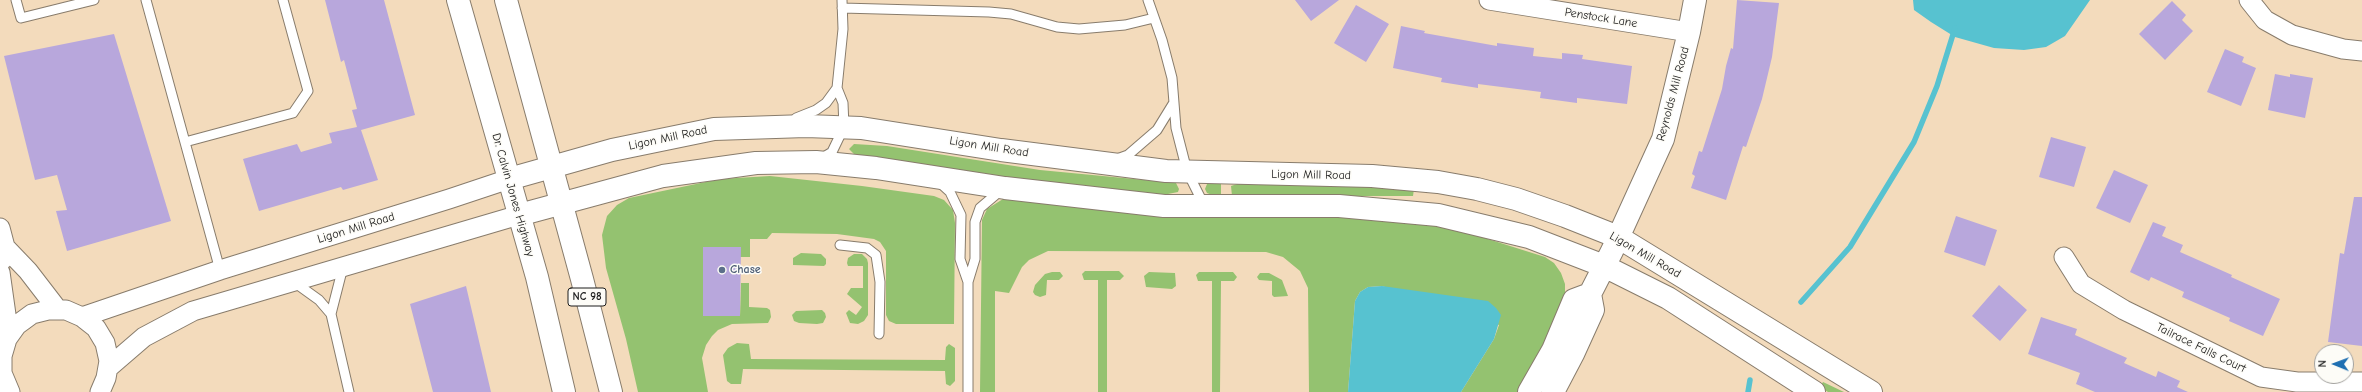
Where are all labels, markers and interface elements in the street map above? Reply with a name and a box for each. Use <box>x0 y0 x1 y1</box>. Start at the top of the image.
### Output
street label: Penstock Lane <box>1564 5 1638 31</box>
street label: Reynolds Mill Road <box>1653 45 1693 143</box>
street label: Ligon Mill Road <box>627 123 709 153</box>
street label: Dr. Calvin Jones Highway <box>488 132 538 258</box>
street label: Ligon Mill Road <box>948 134 1030 160</box>
street label: Ligon Mill Road <box>1271 167 1351 183</box>
street label: Ligon Mill Road <box>316 209 396 247</box>
street label: Ligon Mill Road <box>1607 229 1683 281</box>
place label: Chase <box>730 263 761 277</box>
marker: Chase <box>717 265 727 275</box>
road number: NC 98 <box>568 288 606 306</box>
street label: Tailrace Falls Court <box>2154 320 2248 376</box>
north arrow <box>2314 344 2354 384</box>
text: N <box>2316 360 2329 368</box>

